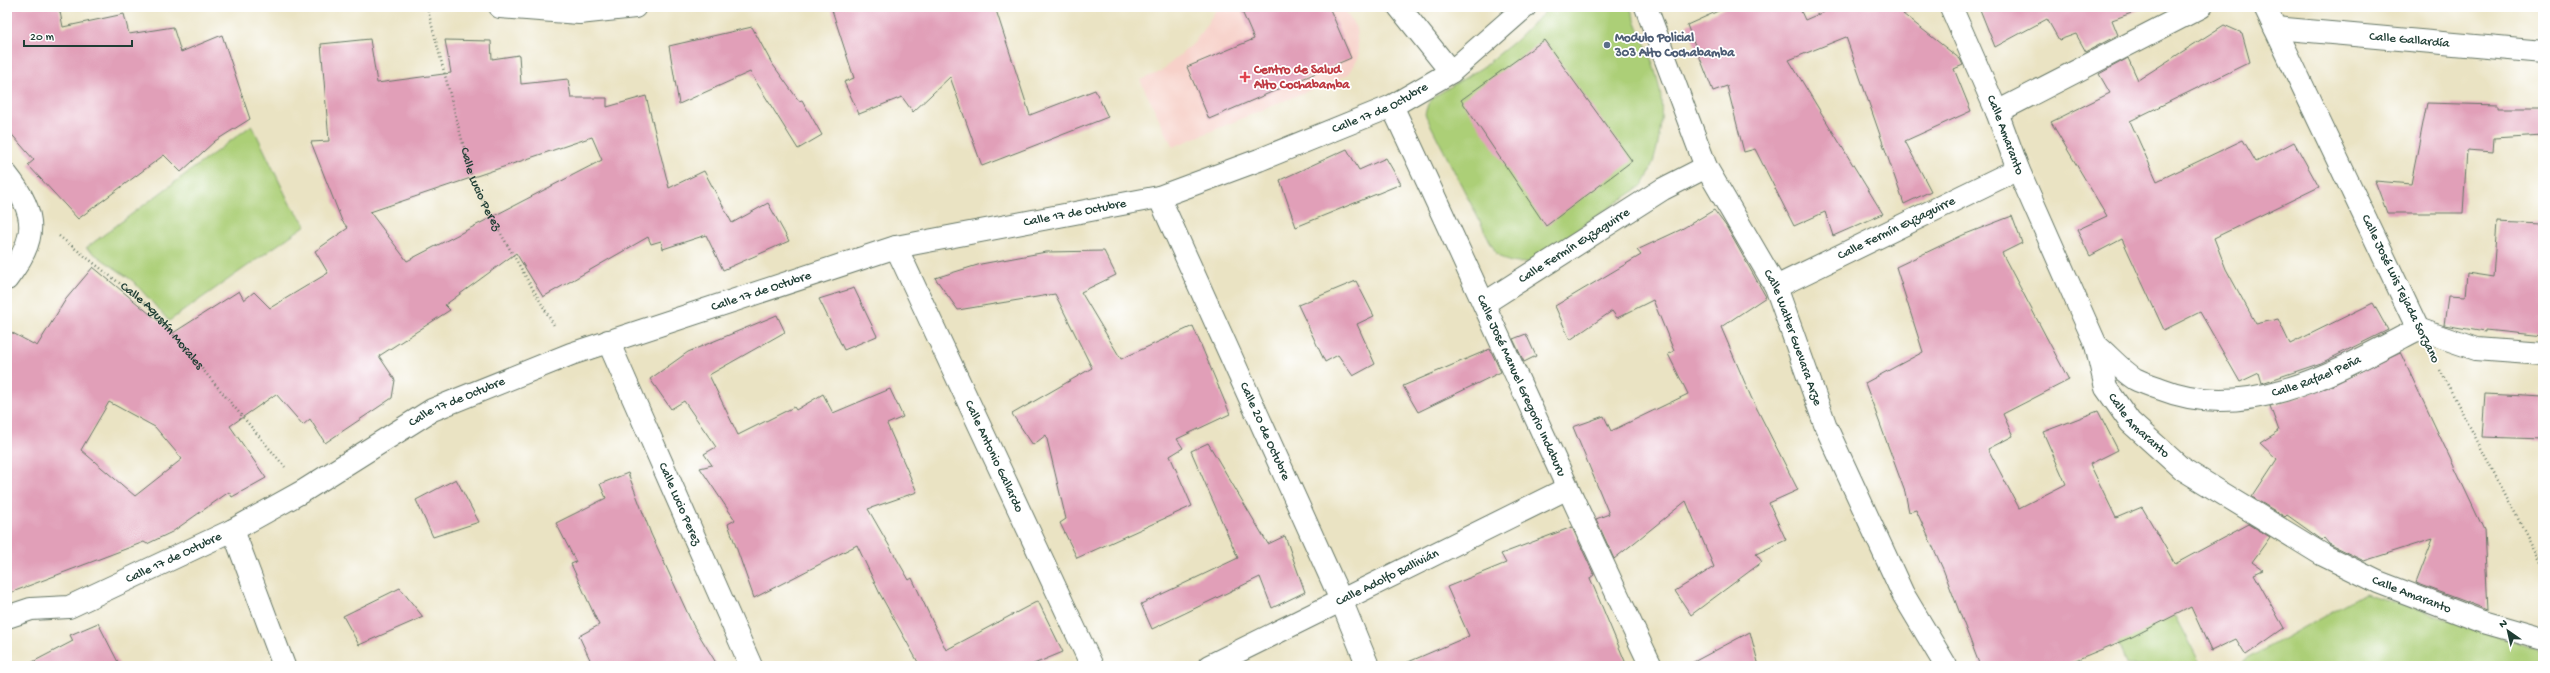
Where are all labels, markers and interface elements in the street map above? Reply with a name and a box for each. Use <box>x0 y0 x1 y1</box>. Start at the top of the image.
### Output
scale bar <box>24 22 132 48</box>
street label: Calle Gallardía <box>2369 29 2451 51</box>
text: 20 m <box>30 31 55 45</box>
place label: Modulo Policial 303 Alto Cochabamba <box>1614 31 1735 61</box>
marker: Modulo Policial 303 Alto Cochabamba <box>1602 40 1612 50</box>
place label: Centro de Salud Alto Cochabamba <box>1253 63 1350 93</box>
marker: Centro de Salud Alto Cochabamba <box>1239 71 1251 83</box>
street label: Calle 17 de Octubre <box>1330 79 1431 137</box>
street label: Calle Amaranto <box>1983 93 2027 177</box>
street label: Calle Lucio Perez <box>457 146 505 234</box>
street label: Calle Fermín Eyzaguirre <box>1835 193 1958 263</box>
street label: Calle 17 de Octubre <box>1022 196 1128 230</box>
street label: Calle Fermín Eyzaguirre <box>1516 205 1633 287</box>
street label: Calle José Luis Tejada Sorzano <box>2357 212 2443 366</box>
street label: Calle Walter Guevara Arze <box>1760 267 1825 408</box>
street label: Calle 17 de Octubre <box>709 268 813 315</box>
street label: Calle Agustín Morales <box>117 279 208 373</box>
street label: Calle José Manuel Gregorio Indaburu <box>1473 292 1569 479</box>
street label: Calle Rafael Peña <box>2270 352 2364 401</box>
street label: Calle 17 de Octubre <box>406 374 508 430</box>
street label: Calle 20 de Octubre <box>1236 380 1294 483</box>
street label: Calle Amaranto <box>2104 390 2173 461</box>
street label: Calle Antonio Gallardo <box>961 398 1027 515</box>
street label: Calle Lucio Perez <box>655 460 705 549</box>
street label: Calle 17 de Octubre <box>123 529 224 587</box>
street label: Calle Adolfo Ballivián <box>1333 545 1442 609</box>
street label: Calle Amaranto <box>2369 573 2454 617</box>
north arrow <box>2488 611 2528 651</box>
text: N <box>2497 617 2510 631</box>

